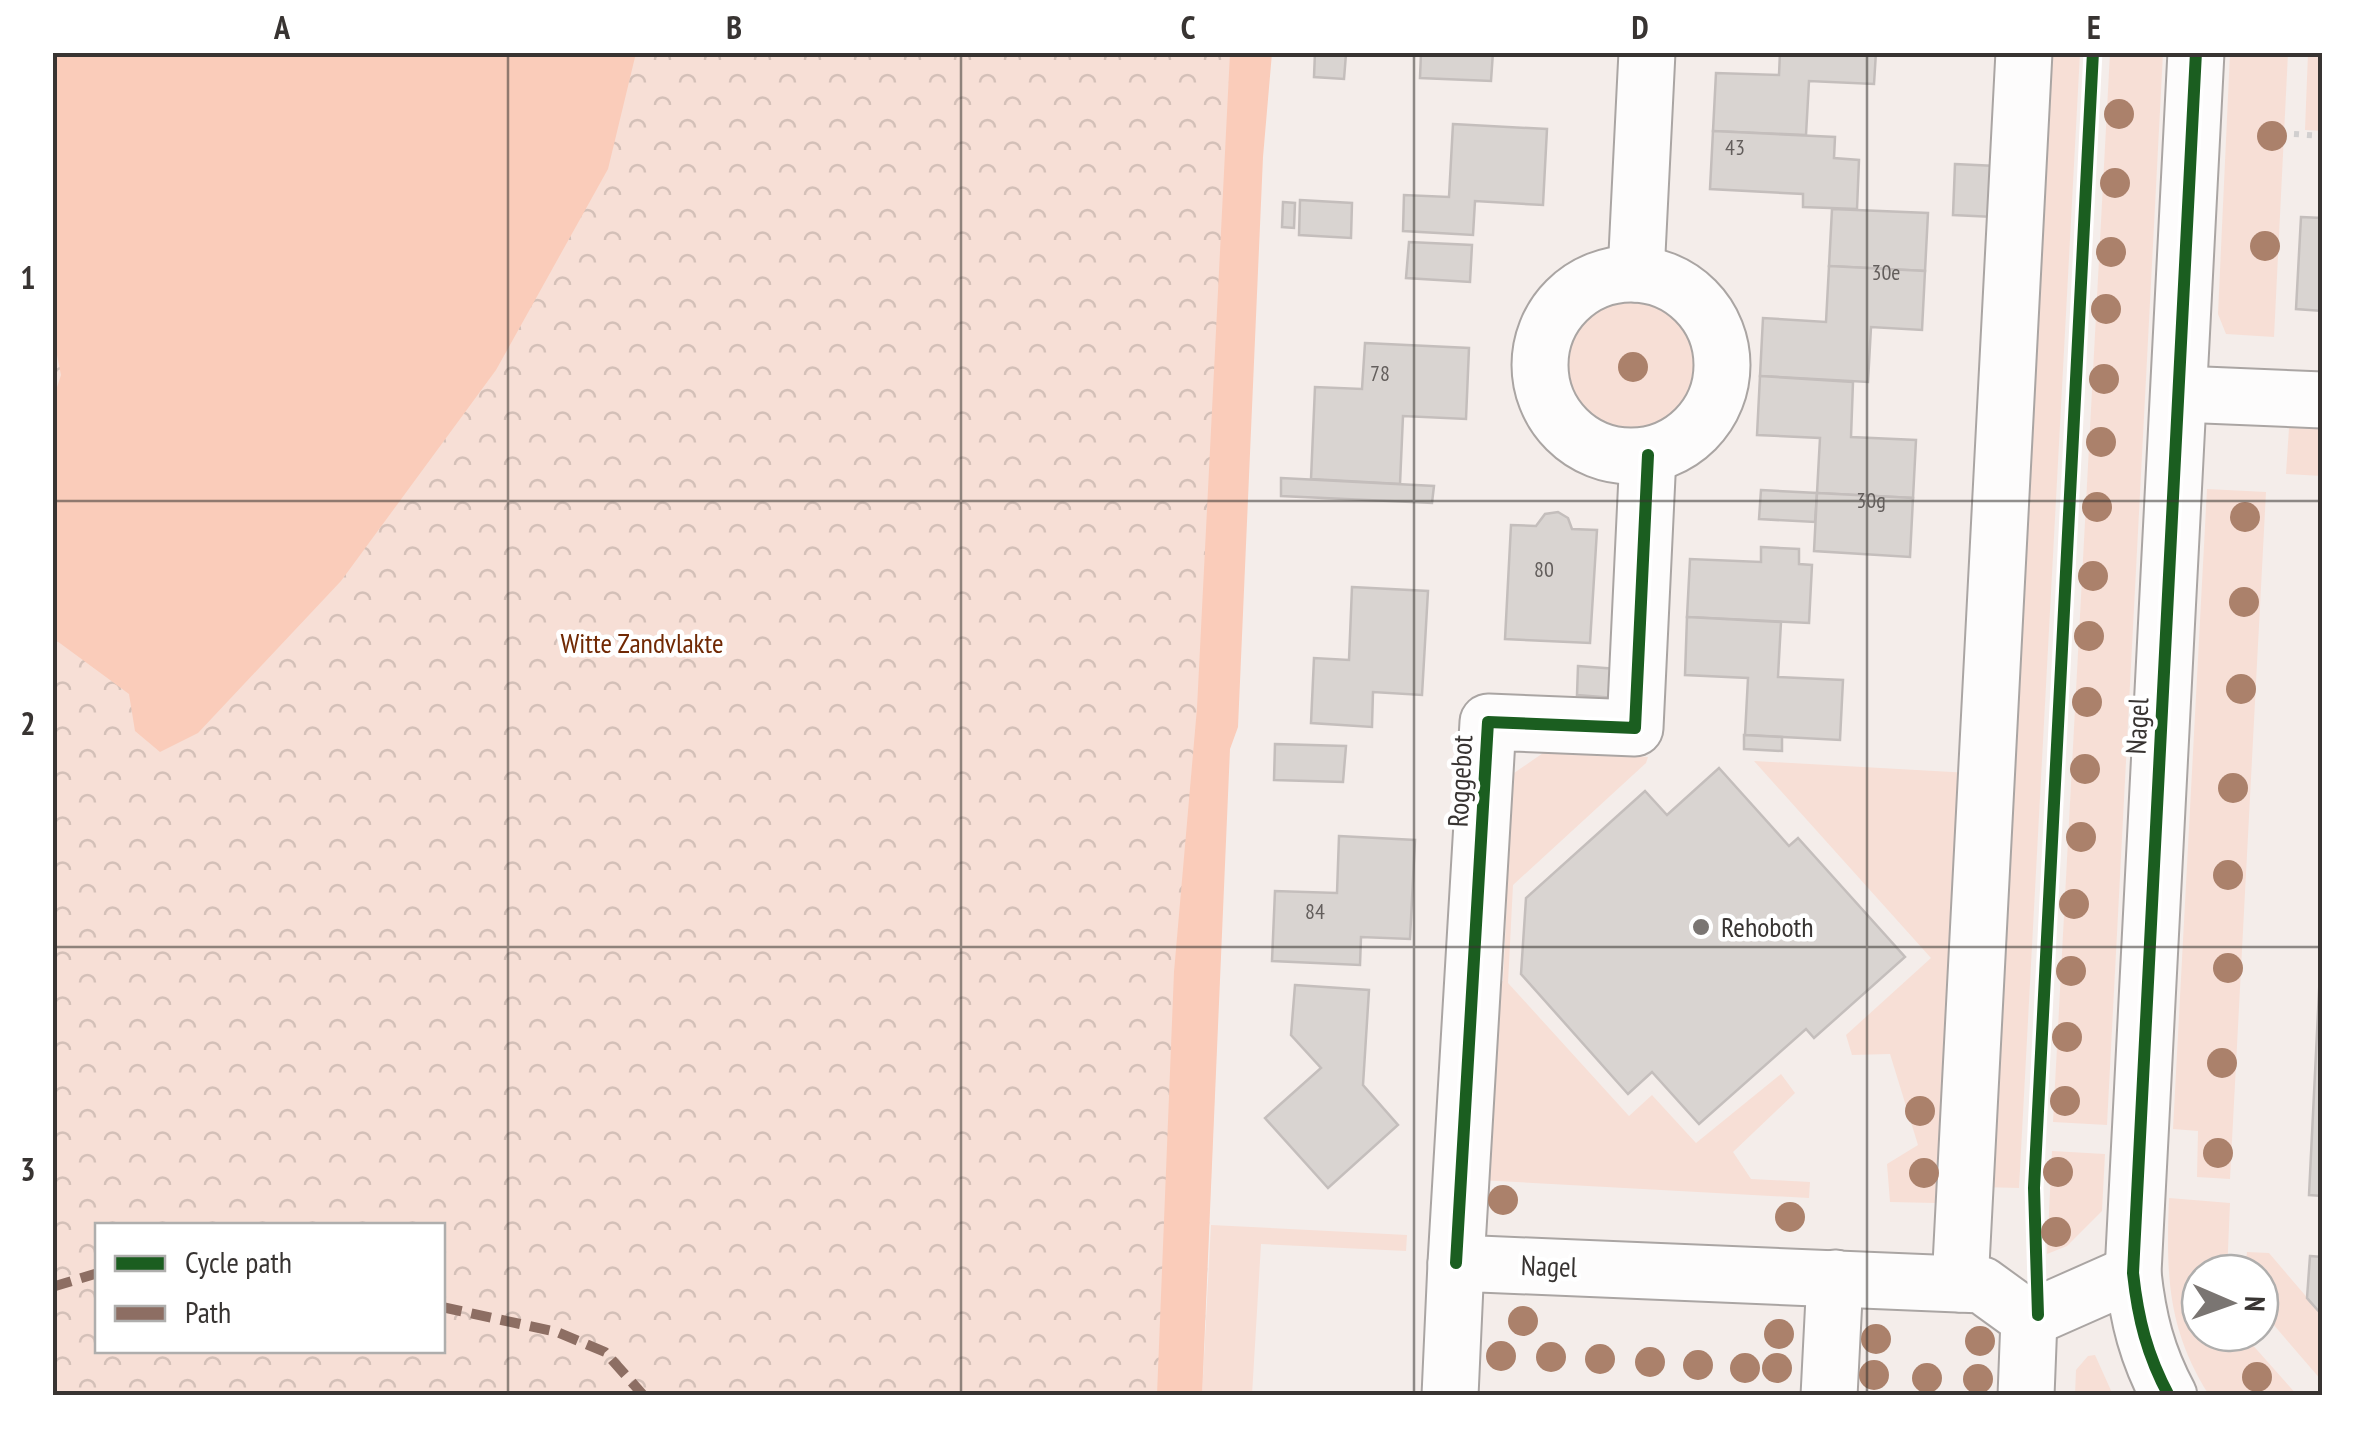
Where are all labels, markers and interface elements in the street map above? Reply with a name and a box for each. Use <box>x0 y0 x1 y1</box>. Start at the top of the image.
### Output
text: A <box>273 6 291 48</box>
text: B <box>726 6 742 48</box>
text: C <box>1181 6 1196 48</box>
text: D <box>1631 6 1649 48</box>
text: E <box>2087 6 2101 48</box>
house number: 43 <box>1725 133 1745 161</box>
text: 1 <box>20 256 36 298</box>
house number: 30e <box>1872 258 1900 286</box>
house number: 78 <box>1370 359 1390 387</box>
house number: 30g <box>1856 486 1886 514</box>
house number: 80 <box>1534 555 1554 583</box>
park label: Witte Zandvlakte <box>560 624 724 661</box>
street label: Nagel <box>2117 696 2156 755</box>
text: 2 <box>20 702 36 744</box>
street label: Roggebot <box>1439 734 1480 828</box>
house number: 84 <box>1305 897 1325 925</box>
place label: Rehoboth <box>1721 908 1814 945</box>
marker: Rehoboth <box>1690 916 1712 938</box>
text: 3 <box>20 1148 36 1190</box>
legend <box>95 1223 445 1353</box>
text: Cycle path <box>185 1242 292 1281</box>
street label: Nagel <box>1520 1246 1578 1285</box>
north arrow <box>2180 1253 2280 1353</box>
text: Path <box>185 1292 231 1331</box>
text: N <box>2237 1296 2274 1312</box>

